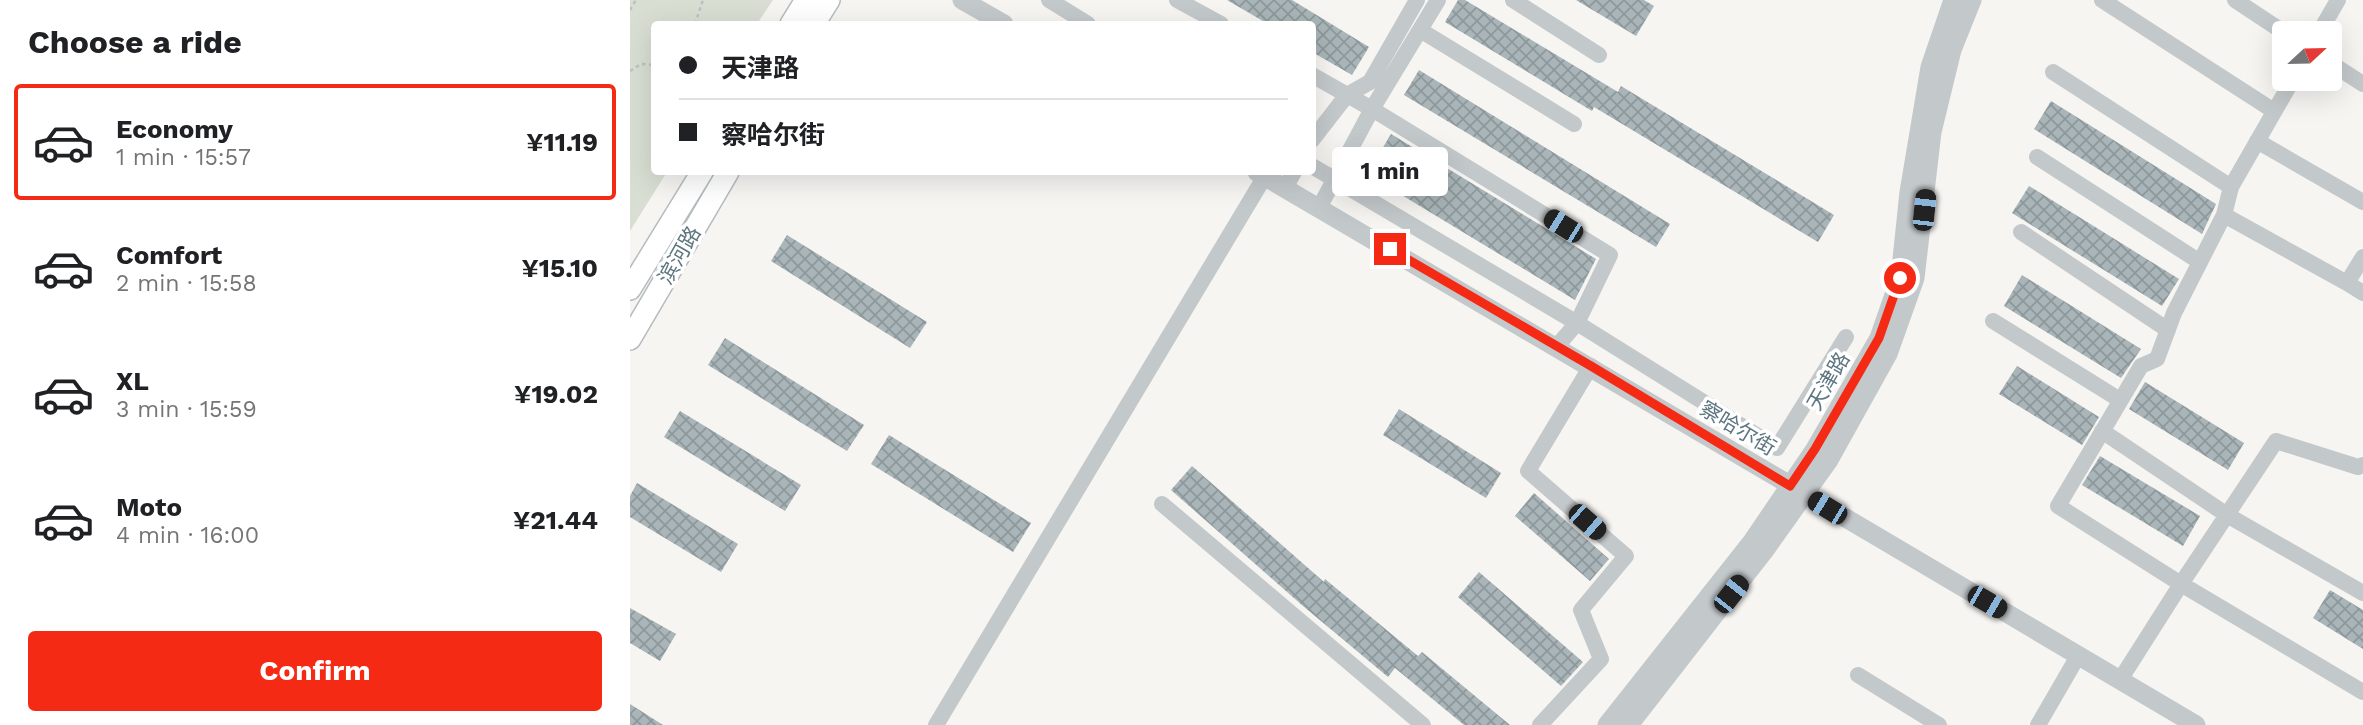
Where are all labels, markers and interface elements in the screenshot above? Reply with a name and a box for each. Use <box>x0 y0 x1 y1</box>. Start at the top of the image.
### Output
north arrow <box>2272 21 2342 91</box>
map controls <box>2272 21 2342 91</box>
text: Choose a ride <box>28 23 242 61</box>
text: 天津路 <box>721 53 799 83</box>
icon: car <box>32 111 95 174</box>
text: Economy <box>116 114 233 144</box>
text: 察哈尔街 <box>721 120 825 150</box>
text: ¥11.19 <box>526 127 598 157</box>
text: 1 min · 15:57 <box>116 144 251 171</box>
callout: 1 min <box>1332 148 1448 196</box>
text: 1 min <box>1360 158 1420 185</box>
car <box>1912 188 1937 232</box>
car <box>1540 206 1587 246</box>
street label: 滨河路 <box>652 221 706 289</box>
route end <box>1374 233 1406 265</box>
icon: car <box>32 237 95 300</box>
text: Comfort <box>116 240 222 270</box>
text: ¥15.10 <box>521 253 598 283</box>
route start <box>1884 262 1916 294</box>
text: 2 min · 15:58 <box>116 270 257 297</box>
street label: 天津路 <box>1801 347 1855 415</box>
icon: car <box>32 363 95 426</box>
text: XL <box>116 366 149 396</box>
text: ¥19.02 <box>514 379 598 409</box>
text: 3 min · 15:59 <box>116 396 257 423</box>
street label: 察哈尔街 <box>1696 396 1780 460</box>
car <box>1804 488 1851 528</box>
icon: car <box>32 489 95 552</box>
text: Moto <box>116 492 182 522</box>
car <box>1565 500 1610 544</box>
text: ¥21.44 <box>513 505 598 535</box>
text: 4 min · 16:00 <box>116 522 259 549</box>
car <box>1710 571 1753 617</box>
car <box>1964 582 2011 622</box>
button: Confirm <box>28 631 602 711</box>

